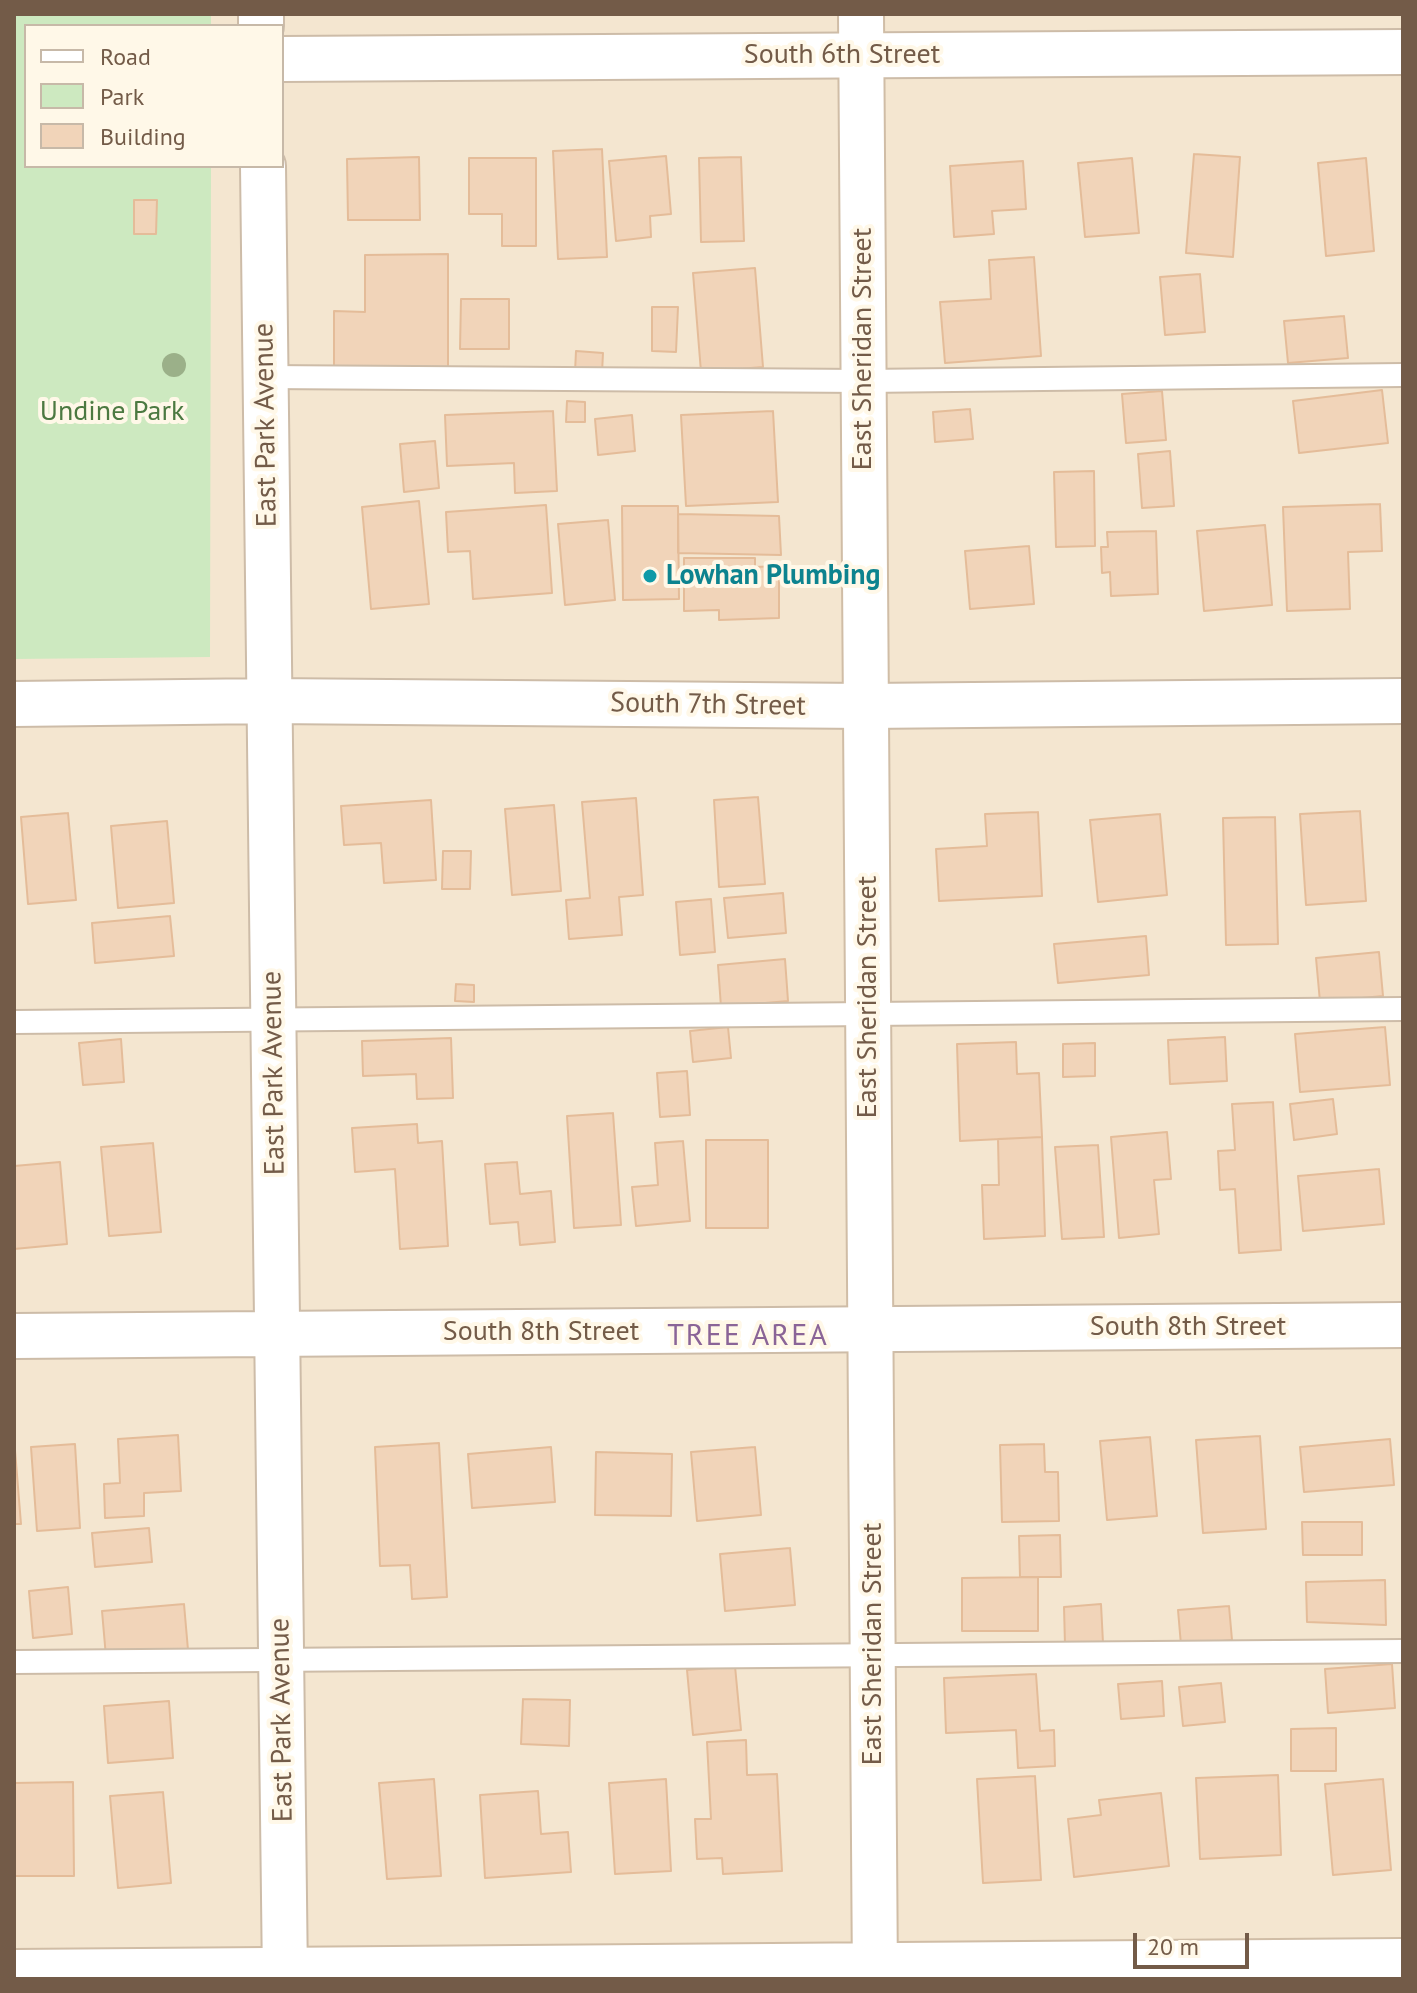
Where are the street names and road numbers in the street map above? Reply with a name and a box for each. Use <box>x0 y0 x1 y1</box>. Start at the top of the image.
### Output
street label: South 6th Street <box>744 38 940 72</box>
street label: East Sheridan Street <box>846 228 880 470</box>
street label: East Park Avenue <box>247 323 285 527</box>
street label: South 7th Street <box>610 686 806 724</box>
street label: East Sheridan Street <box>851 876 885 1118</box>
street label: East Park Avenue <box>255 971 293 1175</box>
street label: South 8th Street <box>1090 1310 1286 1344</box>
street label: South 8th Street <box>443 1315 639 1349</box>
street label: East Sheridan Street <box>856 1523 890 1765</box>
street label: East Park Avenue <box>263 1618 301 1822</box>

